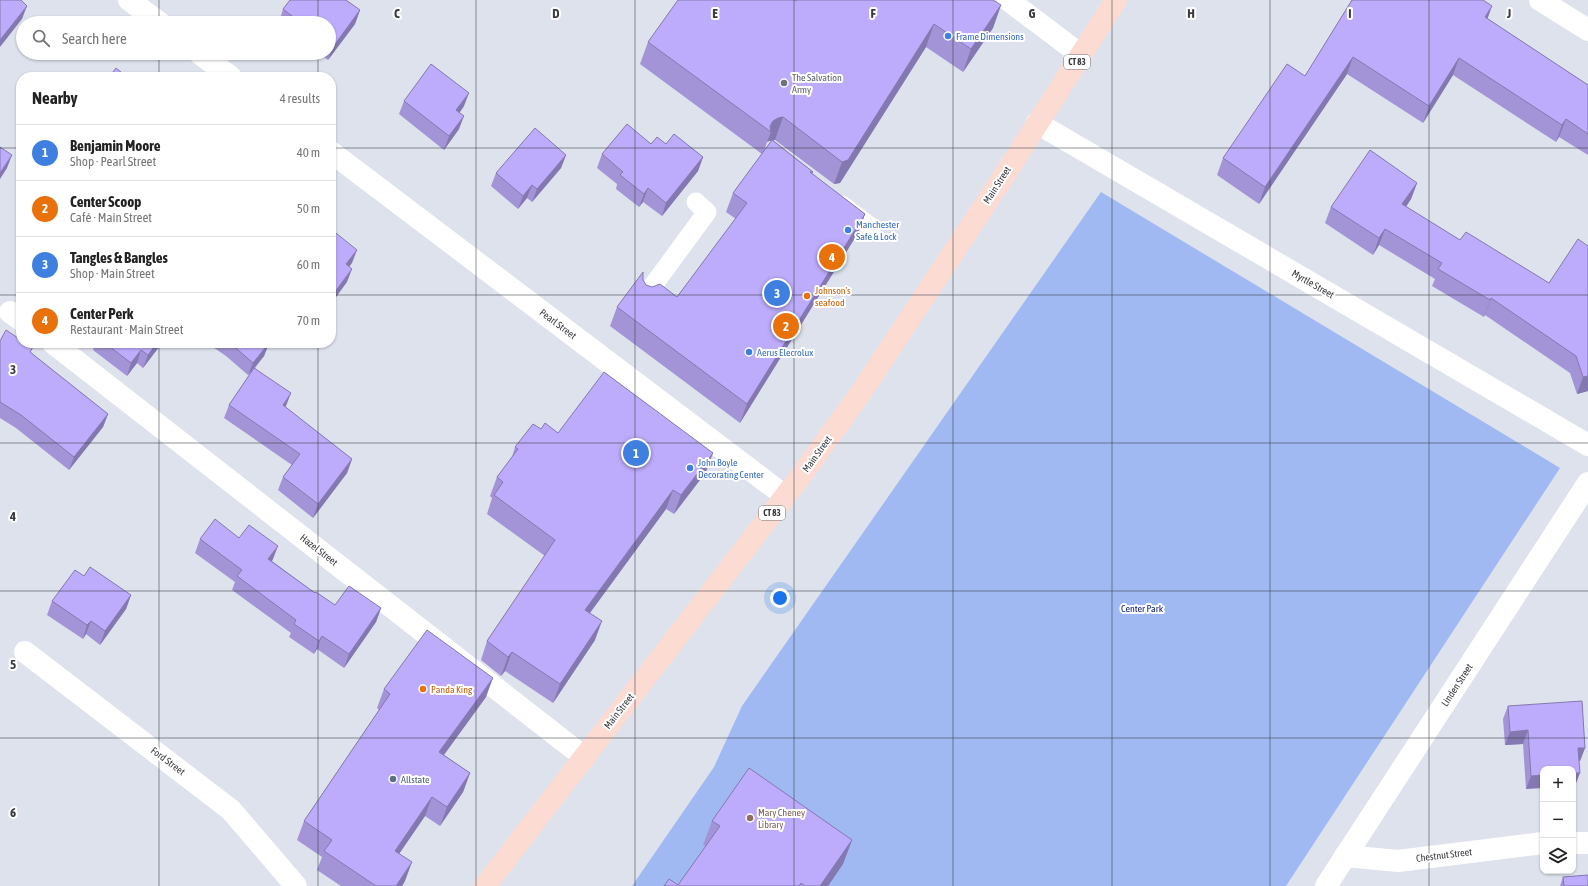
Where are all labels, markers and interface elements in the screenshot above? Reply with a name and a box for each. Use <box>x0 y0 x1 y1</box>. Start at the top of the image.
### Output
text: C <box>394 6 400 21</box>
text: D <box>552 6 560 21</box>
text: E <box>712 6 718 21</box>
text: F <box>870 6 876 21</box>
text: G <box>1029 6 1036 21</box>
text: H <box>1187 6 1195 21</box>
text: I <box>1348 6 1352 21</box>
text: J <box>1506 6 1511 21</box>
search box <box>16 16 336 60</box>
icon: search <box>30 27 52 49</box>
text: Search here <box>62 30 127 47</box>
marker: Frame Dimensions <box>943 31 953 41</box>
place label: Frame Dimensions <box>956 31 1024 42</box>
road number: CT 83 <box>1064 55 1090 69</box>
place label: The Salvation Army <box>792 72 842 95</box>
marker: The Salvation Army <box>779 78 789 88</box>
text: Nearby <box>32 88 78 108</box>
text: 4 results <box>280 91 320 106</box>
text: Benjamin Moore <box>70 137 161 154</box>
text: 1 <box>42 145 48 160</box>
text: 40 m <box>297 145 320 160</box>
text: Shop · Pearl Street <box>70 154 156 169</box>
street label: Main Street <box>981 164 1013 206</box>
text: Center Scoop <box>70 193 141 210</box>
text: 2 <box>42 201 48 216</box>
text: 50 m <box>297 201 320 216</box>
text: Café · Main Street <box>70 210 152 225</box>
place label: Manchester Safe & Lock <box>856 219 900 242</box>
marker: Manchester Safe & Lock <box>843 225 853 235</box>
pin: 4 <box>819 242 845 272</box>
text: Tangles & Bangles <box>70 249 168 266</box>
text: 3 <box>42 257 48 272</box>
text: 60 m <box>297 257 320 272</box>
text: Shop · Main Street <box>70 266 155 281</box>
street label: Myrtle Street <box>1290 267 1336 301</box>
pin: 3 <box>764 278 790 308</box>
place label: Johnson's seafood <box>815 285 851 308</box>
marker: Johnson's seafood <box>802 291 812 301</box>
text: Center Perk <box>70 305 133 322</box>
street label: Pearl Street <box>538 307 579 341</box>
pin: 2 <box>773 311 799 341</box>
text: 4 <box>42 313 48 328</box>
text: 70 m <box>297 313 320 328</box>
text: Restaurant · Main Street <box>70 322 183 337</box>
marker: Aerus Elecrolux <box>744 347 754 357</box>
place label: Aerus Elecrolux <box>757 347 813 358</box>
text: 3 <box>10 362 16 377</box>
street label: Main Street <box>800 434 834 474</box>
pin: 1 <box>623 438 649 468</box>
place label: John Boyle Decorating Center <box>698 457 765 480</box>
marker: John Boyle Decorating Center <box>685 463 695 473</box>
road number: CT 83 <box>759 506 785 520</box>
text: 4 <box>9 509 16 524</box>
street label: Hazel Street <box>298 532 340 568</box>
your location <box>770 588 790 608</box>
park label: Center Park <box>1121 603 1164 614</box>
text: 5 <box>10 657 16 672</box>
street label: Linden Street <box>1439 662 1475 708</box>
marker: Panda King <box>418 684 428 694</box>
place label: Panda King <box>431 684 473 695</box>
street label: Main Street <box>602 691 636 731</box>
street label: Ford Street <box>149 745 187 777</box>
map controls <box>1540 766 1576 874</box>
button: + <box>1540 766 1576 802</box>
marker: Allstate <box>388 774 398 784</box>
place label: Allstate <box>401 774 430 785</box>
button: − <box>1540 802 1576 838</box>
text: 6 <box>10 805 16 820</box>
place label: Mary Cheney Library <box>758 807 805 830</box>
marker: Mary Cheney Library <box>745 813 755 823</box>
button: layers <box>1540 838 1576 874</box>
street label: Chestnut Street <box>1415 846 1473 864</box>

